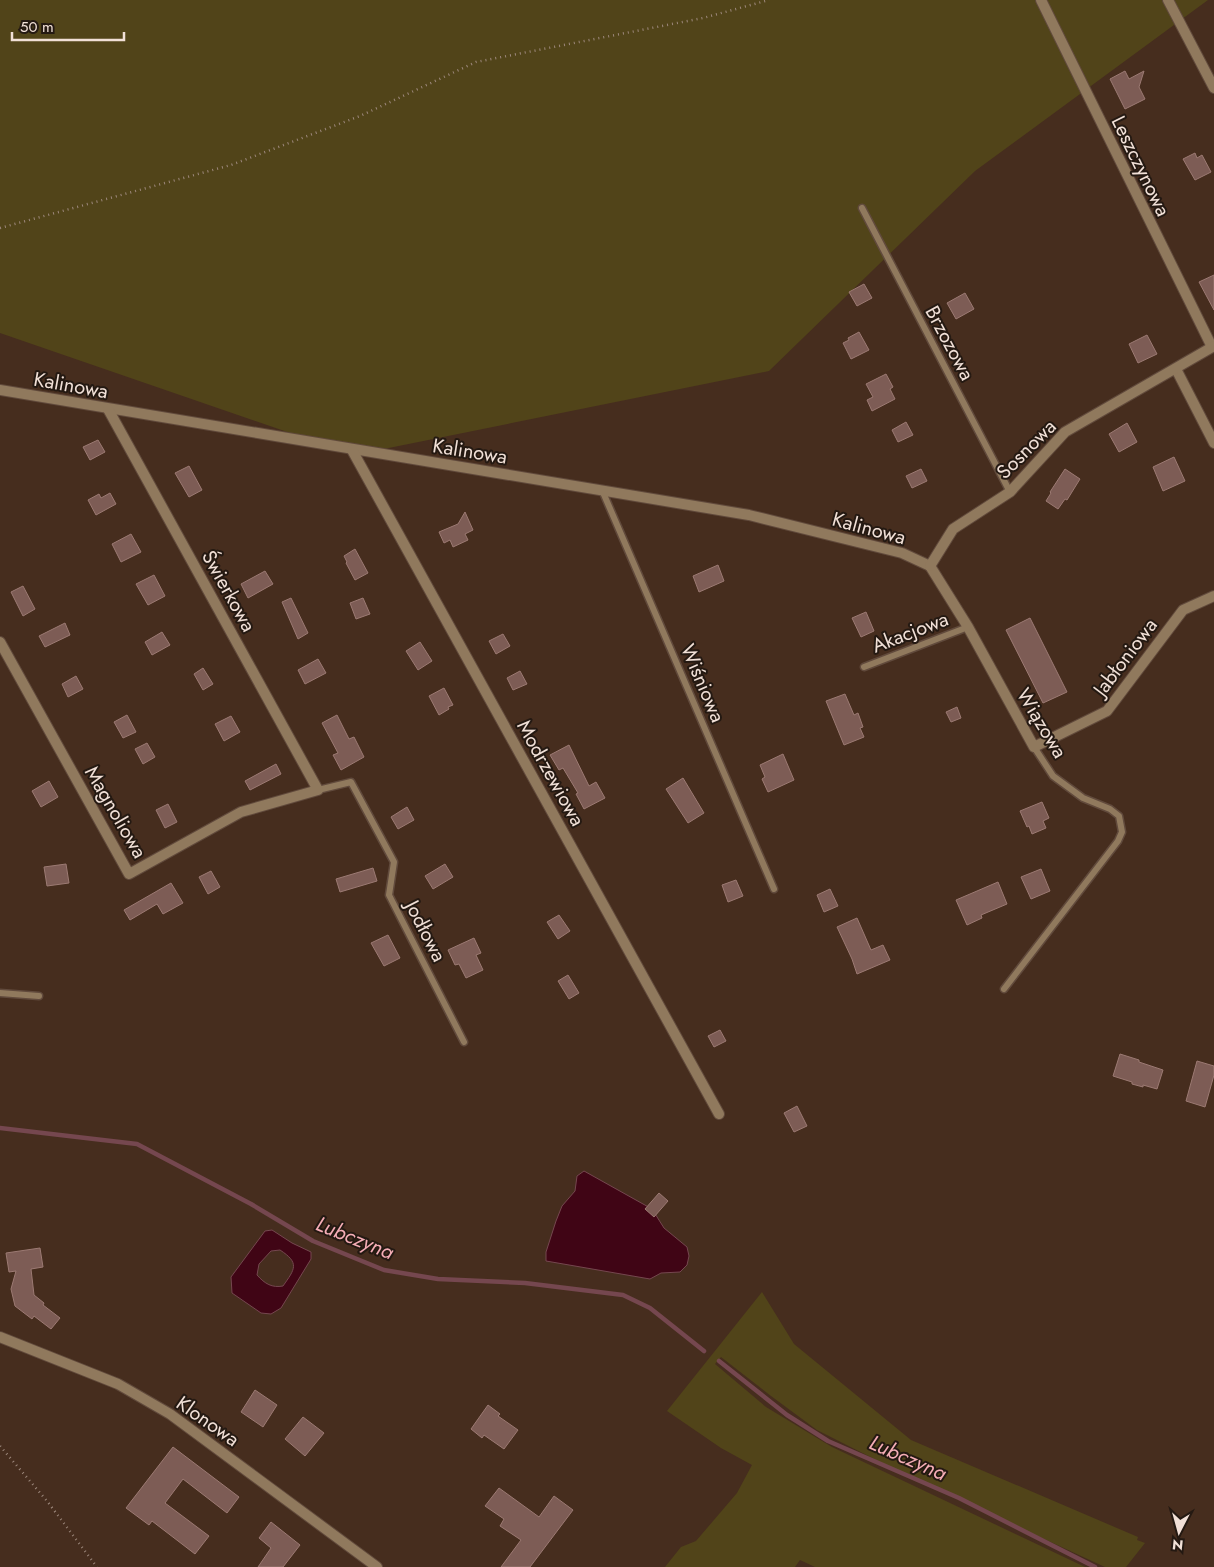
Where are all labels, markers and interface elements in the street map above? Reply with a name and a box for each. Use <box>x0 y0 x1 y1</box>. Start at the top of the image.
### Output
scale bar <box>12 10 125 42</box>
text: 50 m <box>20 16 54 38</box>
street label: Leszczynowa <box>1104 111 1177 221</box>
street label: Brzozowa <box>918 301 981 386</box>
street label: Kalinowa <box>31 365 110 406</box>
street label: Sosnowa <box>990 413 1063 486</box>
street label: Kalinowa <box>431 431 509 472</box>
street label: Kalinowa <box>829 505 909 552</box>
street label: Świerkowa <box>194 545 263 637</box>
street label: Akacjowa <box>868 605 953 660</box>
street label: Jabłoniowa <box>1085 612 1164 705</box>
street label: Wiśniowa <box>673 640 732 727</box>
street label: Wiązowa <box>1009 683 1074 764</box>
street label: Modrzewiowa <box>509 715 592 832</box>
street label: Magnoliowa <box>77 761 154 864</box>
street label: Jodłowa <box>396 893 453 967</box>
water label: Lubczyna <box>311 1209 399 1267</box>
street label: Klonowa <box>170 1389 245 1454</box>
water label: Lubczyna <box>865 1428 952 1488</box>
north arrow <box>1154 1507 1204 1557</box>
text: N <box>1171 1534 1184 1555</box>

